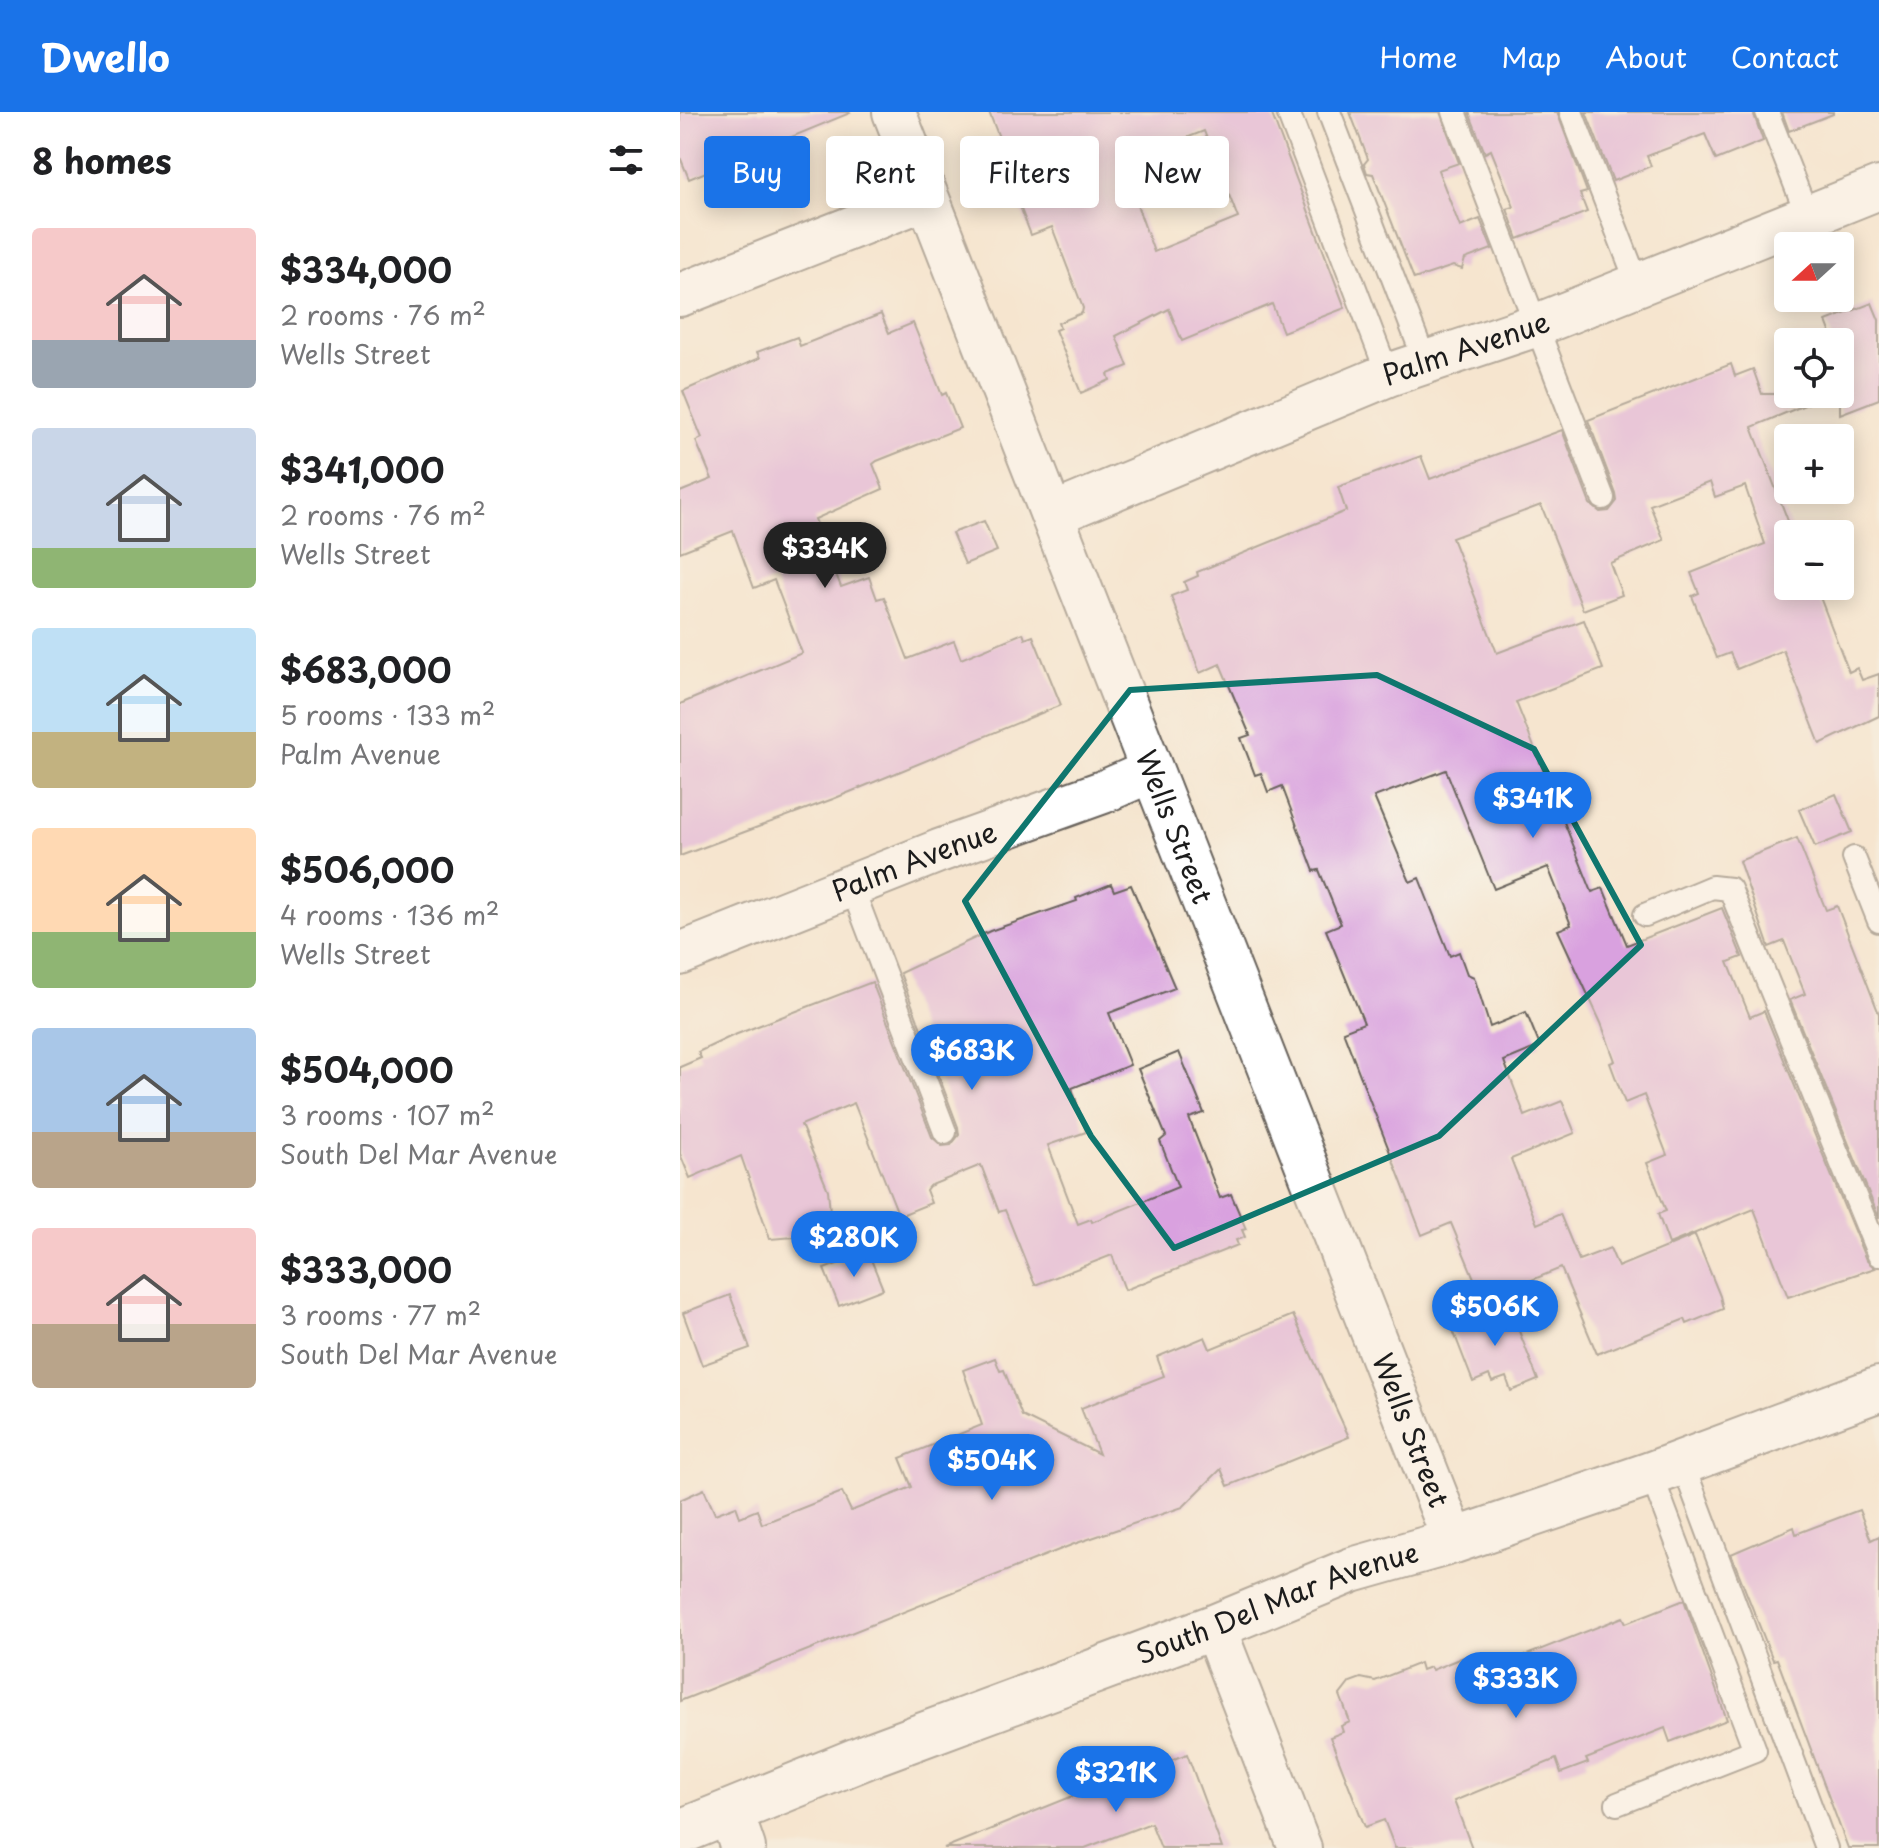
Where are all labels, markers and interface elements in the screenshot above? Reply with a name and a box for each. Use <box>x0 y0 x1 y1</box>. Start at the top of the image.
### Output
text: Dwello <box>40 28 170 85</box>
text: Home <box>1379 35 1457 78</box>
text: Map <box>1501 35 1561 78</box>
text: About <box>1605 35 1687 78</box>
text: Contact <box>1731 35 1839 78</box>
text: 8 homes <box>32 134 172 186</box>
chip: Buy <box>704 136 810 208</box>
chip: Rent <box>826 136 944 208</box>
chip: Filters <box>960 136 1099 208</box>
chip: New <box>1115 136 1229 208</box>
icon: filters <box>604 138 648 182</box>
north arrow <box>1774 232 1854 312</box>
map controls <box>1774 232 1854 600</box>
text: $334,000 <box>280 243 452 295</box>
icon: home <box>96 260 192 356</box>
text: 2 rooms · 76 m² <box>280 295 486 334</box>
street label: Palm Avenue <box>1376 299 1555 395</box>
button: locate <box>1774 328 1854 408</box>
text: Wells Street <box>280 334 431 373</box>
button: + <box>1774 424 1854 504</box>
text: $341,000 <box>280 443 444 495</box>
icon: home <box>96 460 192 556</box>
text: 2 rooms · 76 m² <box>280 495 486 534</box>
button: − <box>1774 520 1854 600</box>
pin: $334K <box>769 522 881 590</box>
text: $334K <box>781 528 869 567</box>
text: Wells Street <box>280 534 431 573</box>
text: $683,000 <box>280 643 452 695</box>
icon: home <box>96 660 192 756</box>
text: 5 rooms · 133 m² <box>280 695 495 734</box>
text: Palm Avenue <box>280 734 441 773</box>
street label: Wells Street <box>1126 743 1225 910</box>
pin: $341K <box>1477 772 1589 840</box>
text: $341K <box>1492 778 1574 817</box>
street label: Palm Avenue <box>825 809 1002 911</box>
text: $506,000 <box>280 843 454 895</box>
icon: home <box>96 860 192 956</box>
text: 4 rooms · 136 m² <box>280 895 500 934</box>
text: Wells Street <box>280 934 431 973</box>
pin: $683K <box>916 1024 1028 1092</box>
text: $683K <box>929 1030 1015 1069</box>
text: $504,000 <box>280 1043 454 1095</box>
icon: home <box>96 1060 192 1156</box>
text: 3 rooms · 107 m² <box>280 1095 495 1134</box>
text: South Del Mar Avenue <box>280 1134 557 1173</box>
pin: $280K <box>798 1211 910 1279</box>
text: $280K <box>809 1217 899 1256</box>
text: $333,000 <box>280 1243 452 1295</box>
icon: home <box>96 1260 192 1356</box>
pin: $506K <box>1439 1280 1551 1348</box>
text: $506K <box>1450 1286 1540 1325</box>
text: 3 rooms · 77 m² <box>280 1295 481 1334</box>
text: South Del Mar Avenue <box>280 1334 557 1373</box>
street label: Wells Street <box>1362 1346 1462 1513</box>
pin: $504K <box>936 1434 1048 1502</box>
text: $504K <box>947 1440 1037 1479</box>
street label: South Del Mar Avenue <box>1130 1529 1423 1674</box>
pin: $333K <box>1460 1652 1572 1720</box>
text: $333K <box>1473 1658 1559 1697</box>
pin: $321K <box>1060 1746 1172 1814</box>
text: $321K <box>1075 1752 1157 1791</box>

